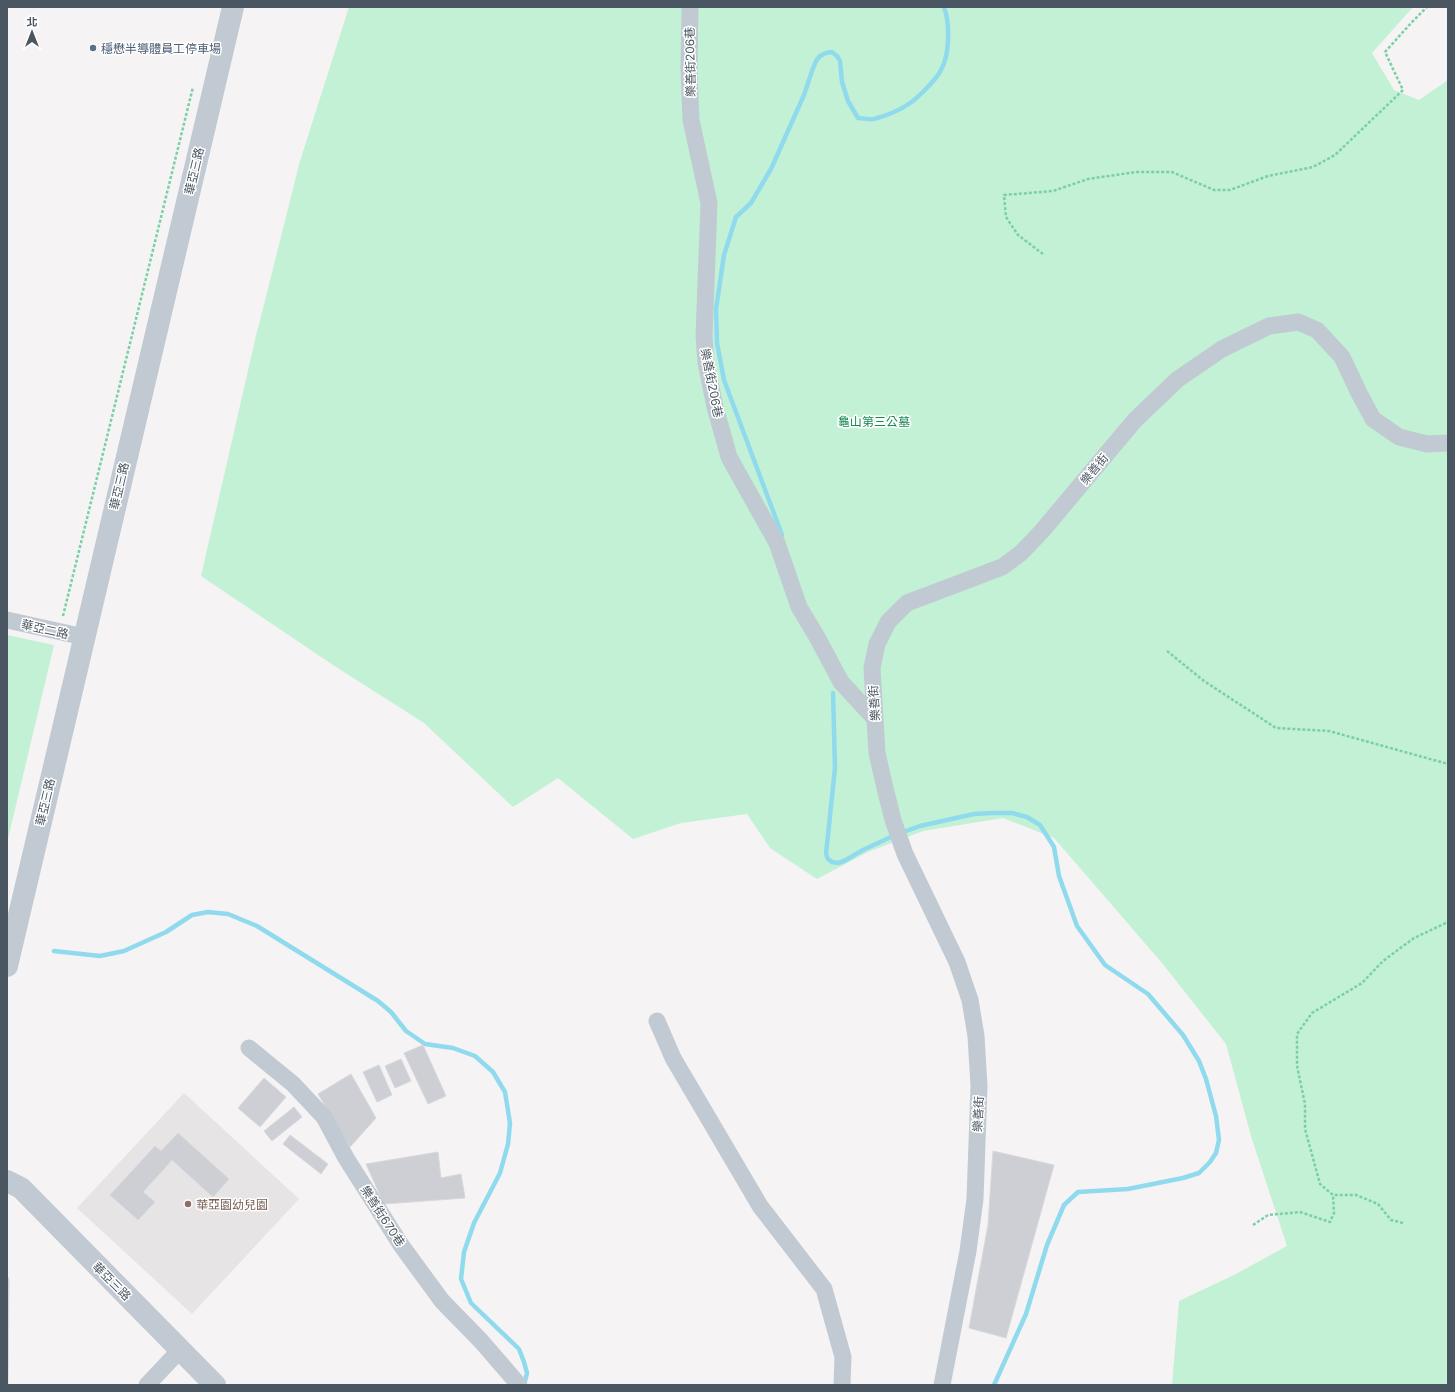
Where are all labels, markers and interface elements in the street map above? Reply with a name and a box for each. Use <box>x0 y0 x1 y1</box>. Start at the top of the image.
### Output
north arrow <box>12 12 52 52</box>
text: 北 <box>27 15 38 29</box>
street label: 樂善街206巷 <box>682 27 698 97</box>
place label: 穩懋半導體員工停車場 <box>101 41 221 56</box>
marker: 穩懋半導體員工停車場 <box>88 43 98 53</box>
street label: 華亞三路 <box>181 146 207 196</box>
street label: 樂善街206巷 <box>698 347 726 419</box>
park label: 龜山第三公墓 <box>838 414 910 429</box>
street label: 樂善街 <box>1077 450 1111 488</box>
street label: 華亞三路 <box>106 461 132 511</box>
street label: 華亞二路 <box>20 616 70 642</box>
street label: 樂善街 <box>865 685 883 721</box>
street label: 華亞三路 <box>32 777 58 827</box>
street label: 樂善街 <box>970 1096 986 1132</box>
street label: 樂善街670巷 <box>358 1183 408 1249</box>
place label: 華亞園幼兒園 <box>196 1197 268 1212</box>
marker: 華亞園幼兒園 <box>183 1199 193 1209</box>
street label: 華亞三路 <box>90 1259 134 1303</box>

